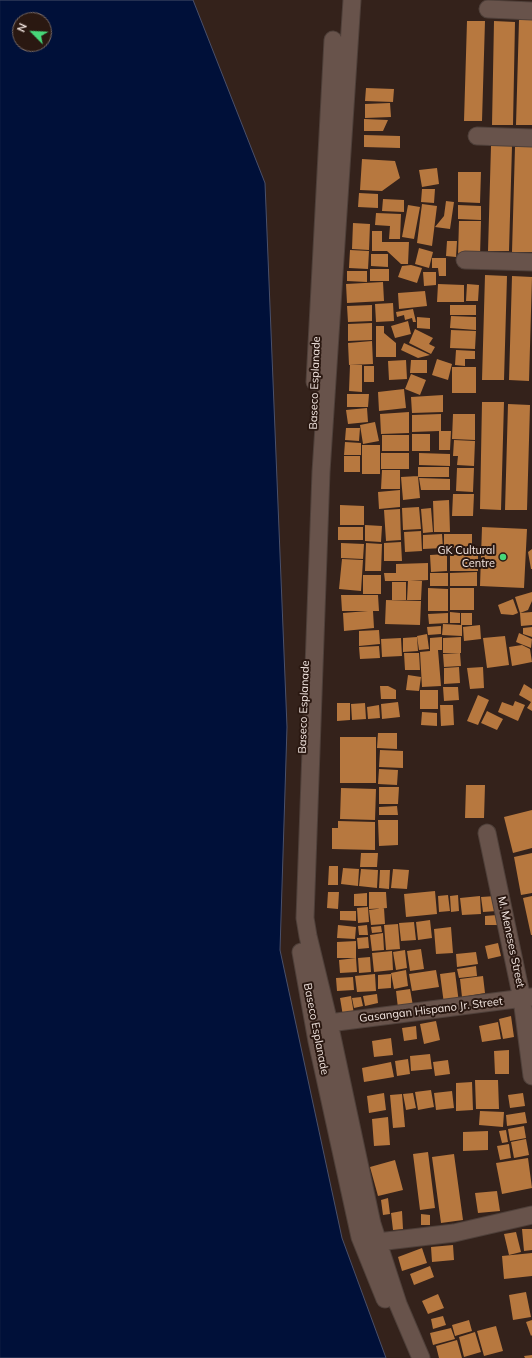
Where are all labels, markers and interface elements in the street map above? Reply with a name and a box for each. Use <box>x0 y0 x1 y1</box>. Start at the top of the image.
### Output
north arrow <box>12 12 52 52</box>
text: N <box>14 21 30 34</box>
street label: Baseco Esplanade <box>307 336 323 430</box>
place label: GK Cultural Centre <box>437 544 495 570</box>
marker: GK Cultural Centre <box>498 552 508 562</box>
street label: Baseco Esplanade <box>296 660 312 754</box>
street label: M. Meneses Street <box>495 895 527 989</box>
street label: Baseco Esplanade <box>301 982 331 1076</box>
street label: Gasangan Hispano Jr. Street <box>359 995 503 1025</box>

